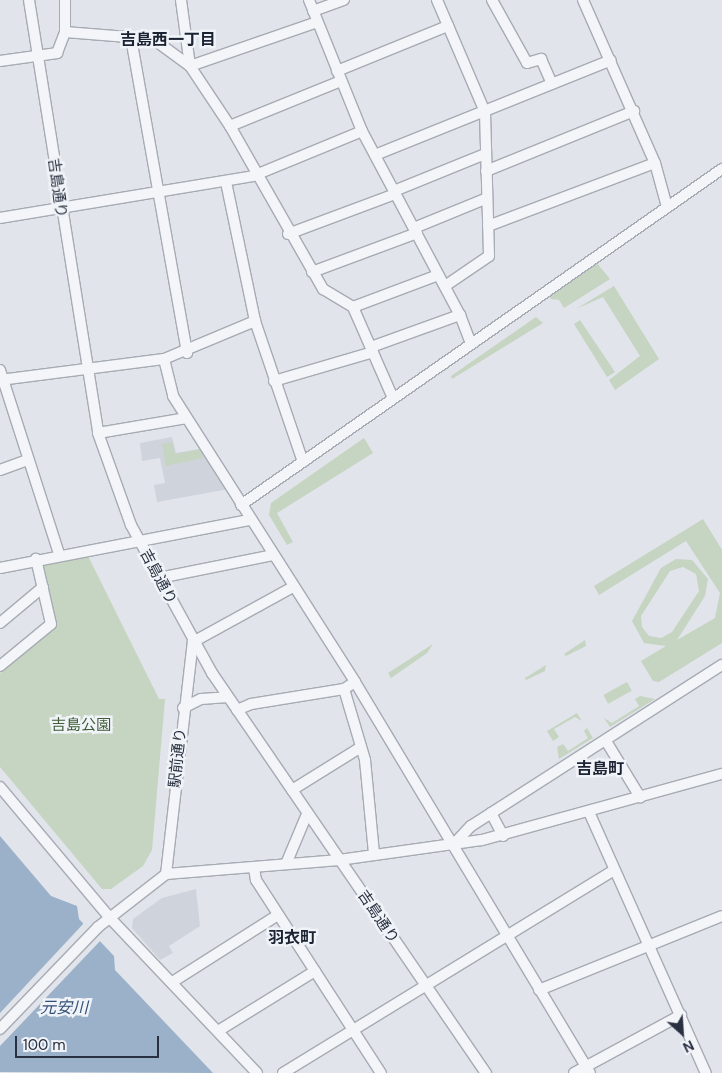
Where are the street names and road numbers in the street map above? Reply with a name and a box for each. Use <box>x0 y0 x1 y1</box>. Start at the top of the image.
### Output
street label: 吉島通り <box>44 157 70 219</box>
street label: 吉島通り <box>136 546 180 608</box>
street label: 駅前通り <box>166 727 190 789</box>
street label: 吉島通り <box>354 887 402 947</box>

